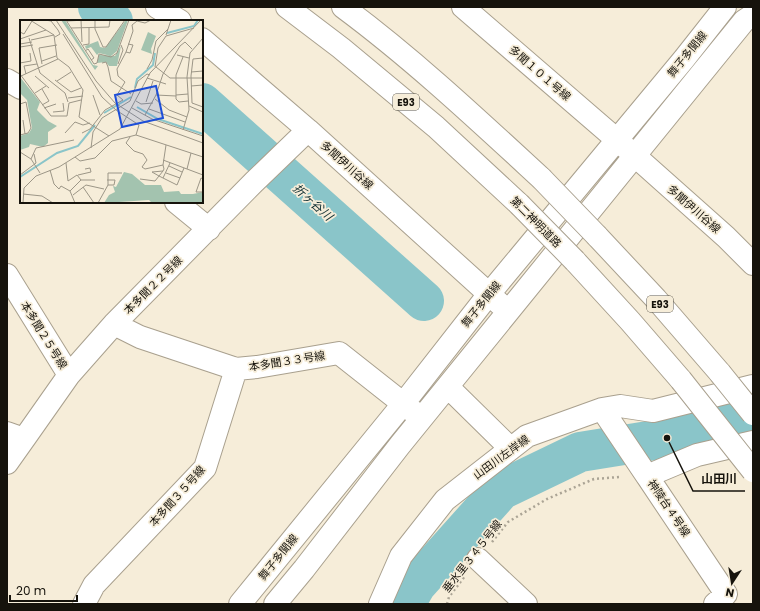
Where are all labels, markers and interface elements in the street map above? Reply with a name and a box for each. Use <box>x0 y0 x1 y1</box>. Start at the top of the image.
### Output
inset map <box>20 20 203 203</box>
street label: 舞子多聞線 <box>663 28 711 80</box>
street label: 多聞１０１号線 <box>506 42 574 104</box>
road number: E93 <box>393 94 419 110</box>
street label: 多聞伊川谷線 <box>317 137 377 193</box>
water label: 折ヶ谷川 <box>289 180 338 226</box>
street label: 多聞伊川谷線 <box>664 181 724 237</box>
street label: 第二神明道路 <box>507 193 565 251</box>
street label: 本多聞２２号線 <box>120 252 186 318</box>
street label: 舞子多聞線 <box>457 278 505 330</box>
road number: E93 <box>647 296 673 312</box>
street label: 本多聞２５号線 <box>17 298 71 372</box>
street label: 本多聞３３号線 <box>248 347 326 375</box>
street label: 山田川左岸線 <box>470 431 532 483</box>
street label: 本多聞３５号線 <box>145 462 209 530</box>
callout: 山田川 <box>693 467 745 491</box>
text: 山田川 <box>701 470 737 487</box>
street label: 神陵台４号線 <box>644 476 694 540</box>
street label: 垂水里３４５号線 <box>439 516 505 596</box>
street label: 舞子多聞線 <box>254 531 302 583</box>
north arrow <box>712 563 752 603</box>
scale bar <box>10 577 77 603</box>
text: 20 m <box>16 582 46 599</box>
text: N <box>724 584 736 601</box>

